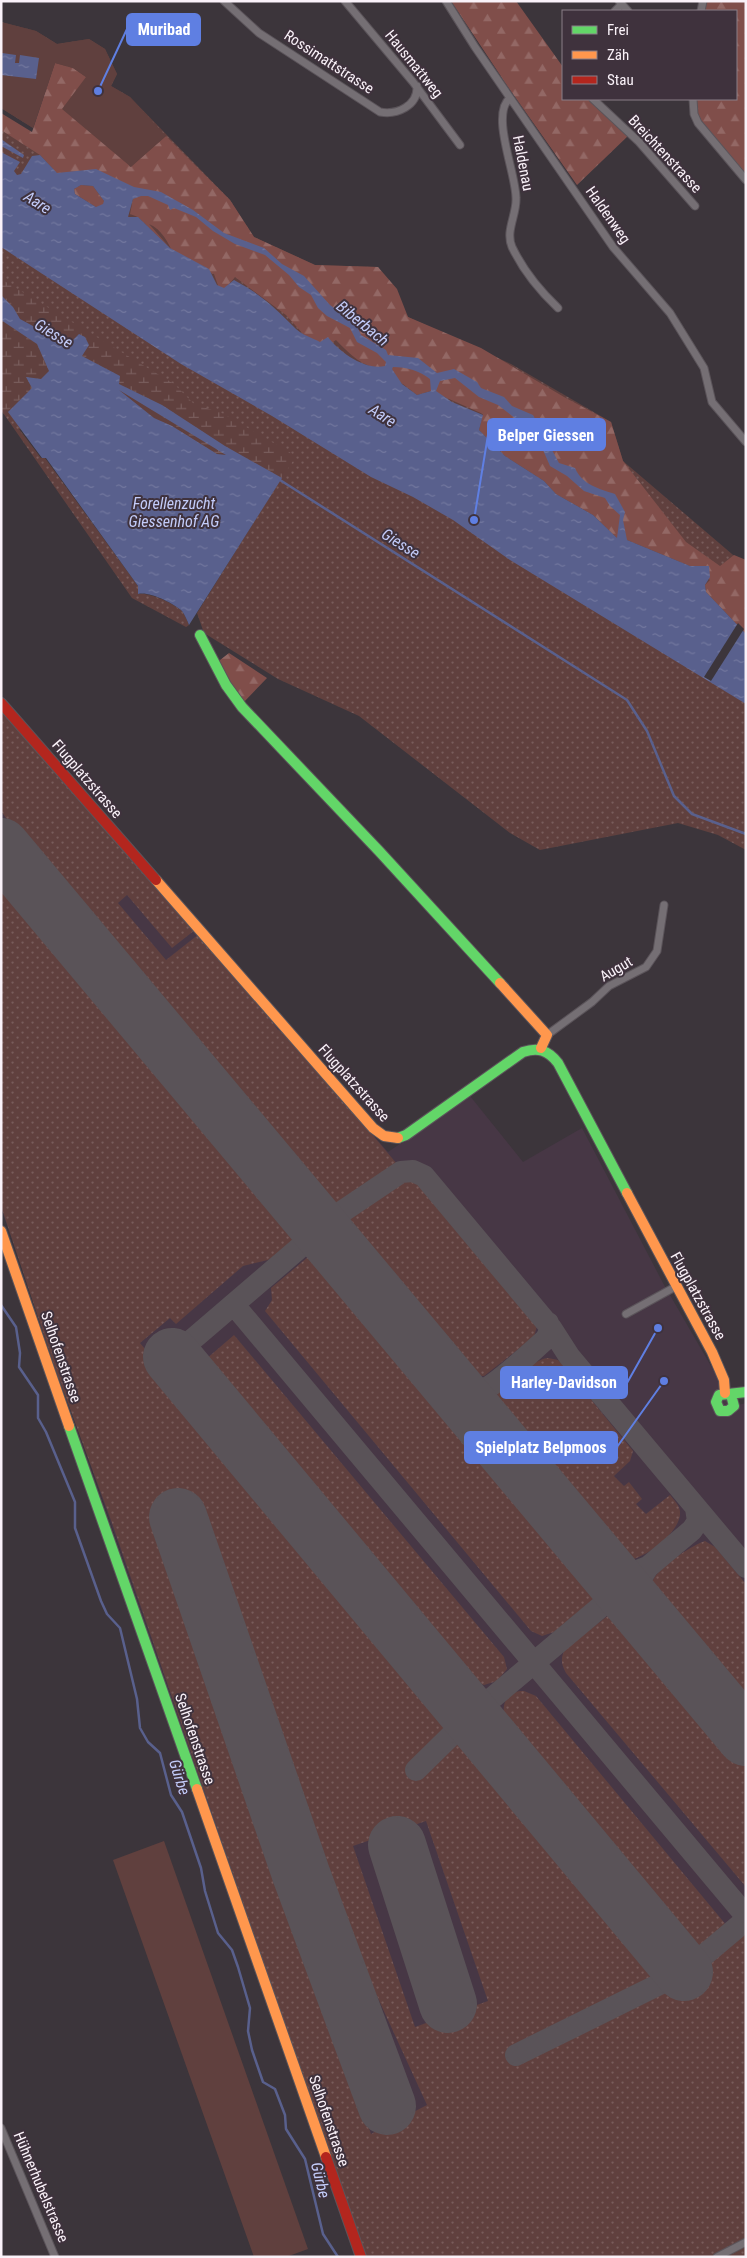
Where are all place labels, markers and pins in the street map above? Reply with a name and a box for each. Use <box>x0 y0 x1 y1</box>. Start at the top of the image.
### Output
callout: Muribad <box>127 14 200 45</box>
callout: Belper Giessen <box>488 419 605 450</box>
callout: Harley-Davidson <box>501 1367 627 1398</box>
callout: Spielplatz Belpmoos <box>465 1432 617 1463</box>

